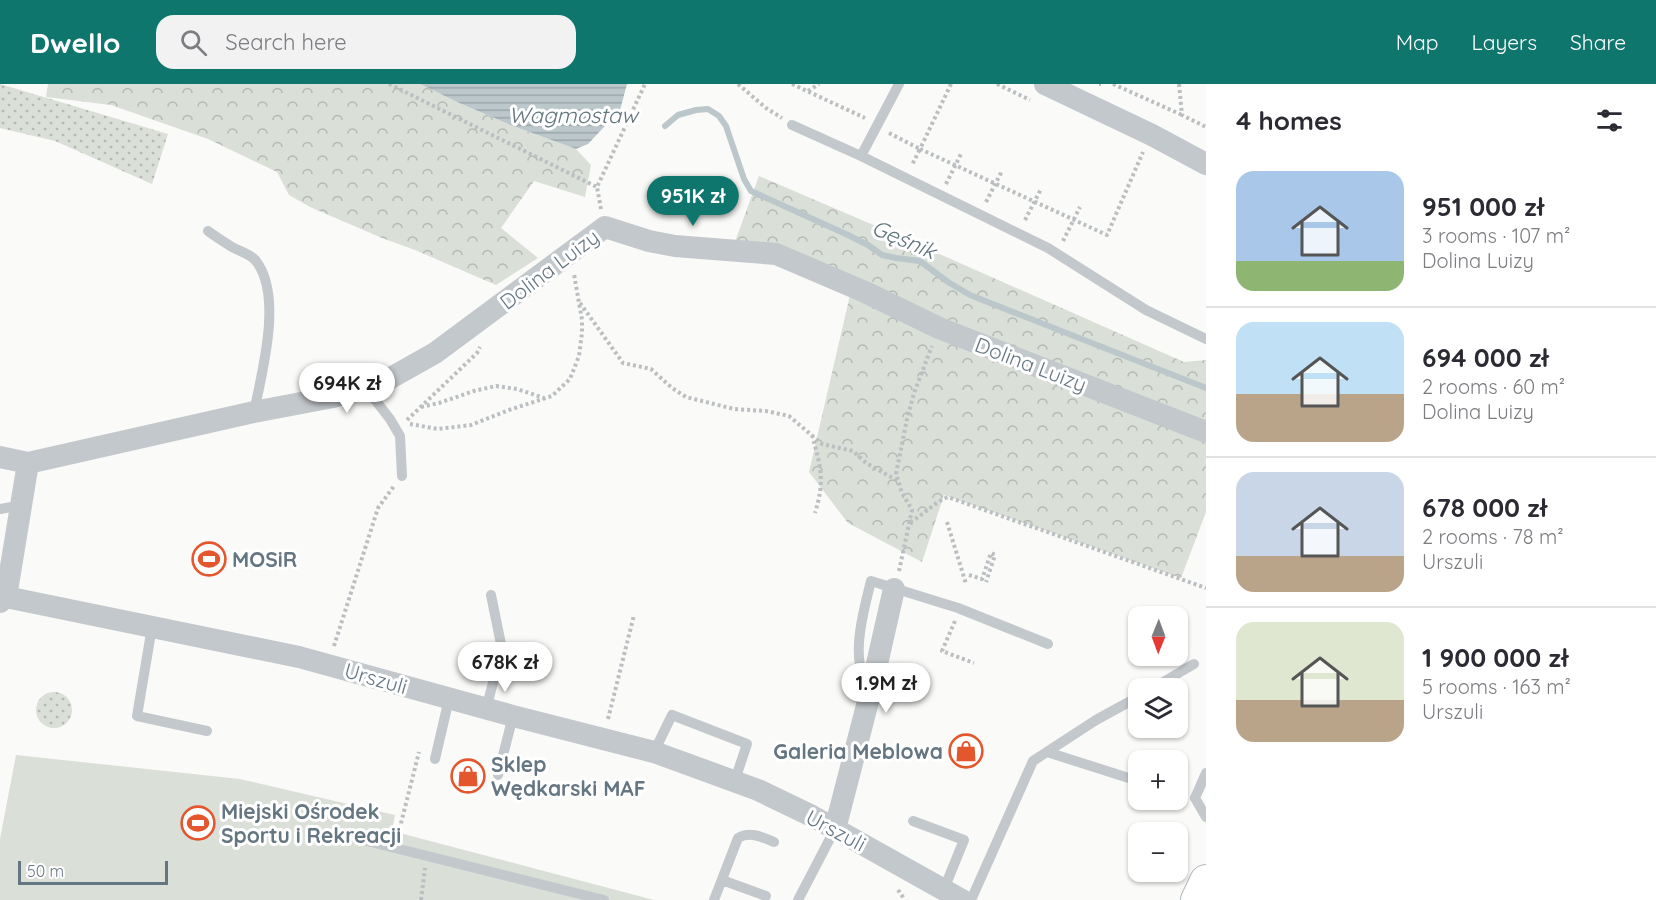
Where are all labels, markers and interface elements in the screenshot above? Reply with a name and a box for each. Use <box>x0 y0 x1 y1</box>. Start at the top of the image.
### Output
search box <box>156 15 576 69</box>
text: Dwello <box>30 25 120 60</box>
icon: search <box>177 26 210 59</box>
text: Search here <box>225 28 347 56</box>
text: Map <box>1396 29 1439 55</box>
text: Layers <box>1472 29 1537 55</box>
text: Share <box>1570 29 1626 55</box>
water label: Wagmostaw <box>509 101 640 129</box>
text: 4 homes <box>1236 104 1342 137</box>
icon: filters <box>1593 104 1626 137</box>
pin: 951K zł <box>638 176 748 227</box>
text: 951K zł <box>661 183 725 208</box>
text: 951 000 zł <box>1422 190 1544 223</box>
icon: home <box>1284 195 1356 267</box>
water label: Gęśnik <box>868 213 942 266</box>
street label: Dolina Luizy <box>494 223 604 315</box>
text: 3 rooms · 107 m² <box>1422 223 1570 248</box>
text: Dolina Luizy <box>1422 248 1534 273</box>
street label: Dolina Luizy <box>972 331 1090 397</box>
text: 694 000 zł <box>1422 341 1549 374</box>
icon: home <box>1284 346 1356 418</box>
pin: 694K zł <box>292 363 402 414</box>
text: 694K zł <box>313 370 381 395</box>
text: 2 rooms · 60 m² <box>1422 374 1565 399</box>
text: Dolina Luizy <box>1422 399 1534 424</box>
text: 678 000 zł <box>1422 491 1547 524</box>
icon: home <box>1284 496 1356 568</box>
text: 2 rooms · 78 m² <box>1422 524 1564 549</box>
sports icon: MOSiR <box>191 541 227 577</box>
place label: MOSiR <box>232 546 297 572</box>
text: Urszuli <box>1422 549 1483 574</box>
north arrow <box>1128 606 1188 666</box>
map controls <box>1128 606 1188 882</box>
text: 1 900 000 zł <box>1422 641 1568 674</box>
pin: 678K zł <box>450 642 560 693</box>
icon: home <box>1284 646 1356 718</box>
text: 678K zł <box>472 649 538 674</box>
street label: Urszuli <box>342 657 410 699</box>
pin: 1.9M zł <box>831 663 941 714</box>
text: 1.9M zł <box>855 670 917 695</box>
text: 5 rooms · 163 m² <box>1422 674 1571 699</box>
button: layers <box>1128 678 1188 738</box>
text: Urszuli <box>1422 699 1483 724</box>
shop icon: Galeria Meblowa <box>948 733 984 769</box>
place label: Galeria Meblowa <box>773 738 943 764</box>
button: + <box>1128 750 1188 810</box>
place label: Sklep Wędkarski MAF <box>491 751 646 801</box>
shop icon: Sklep Wędkarski MAF <box>450 758 486 794</box>
place label: Miejski Ośrodek Sportu i Rekreacji <box>221 798 401 848</box>
street label: Urszuli <box>802 803 870 857</box>
sports icon: Miejski Ośrodek Sportu i Rekreacji <box>180 805 216 841</box>
button: − <box>1128 822 1188 882</box>
scale bar <box>18 858 168 886</box>
text: 50 m <box>27 861 64 881</box>

